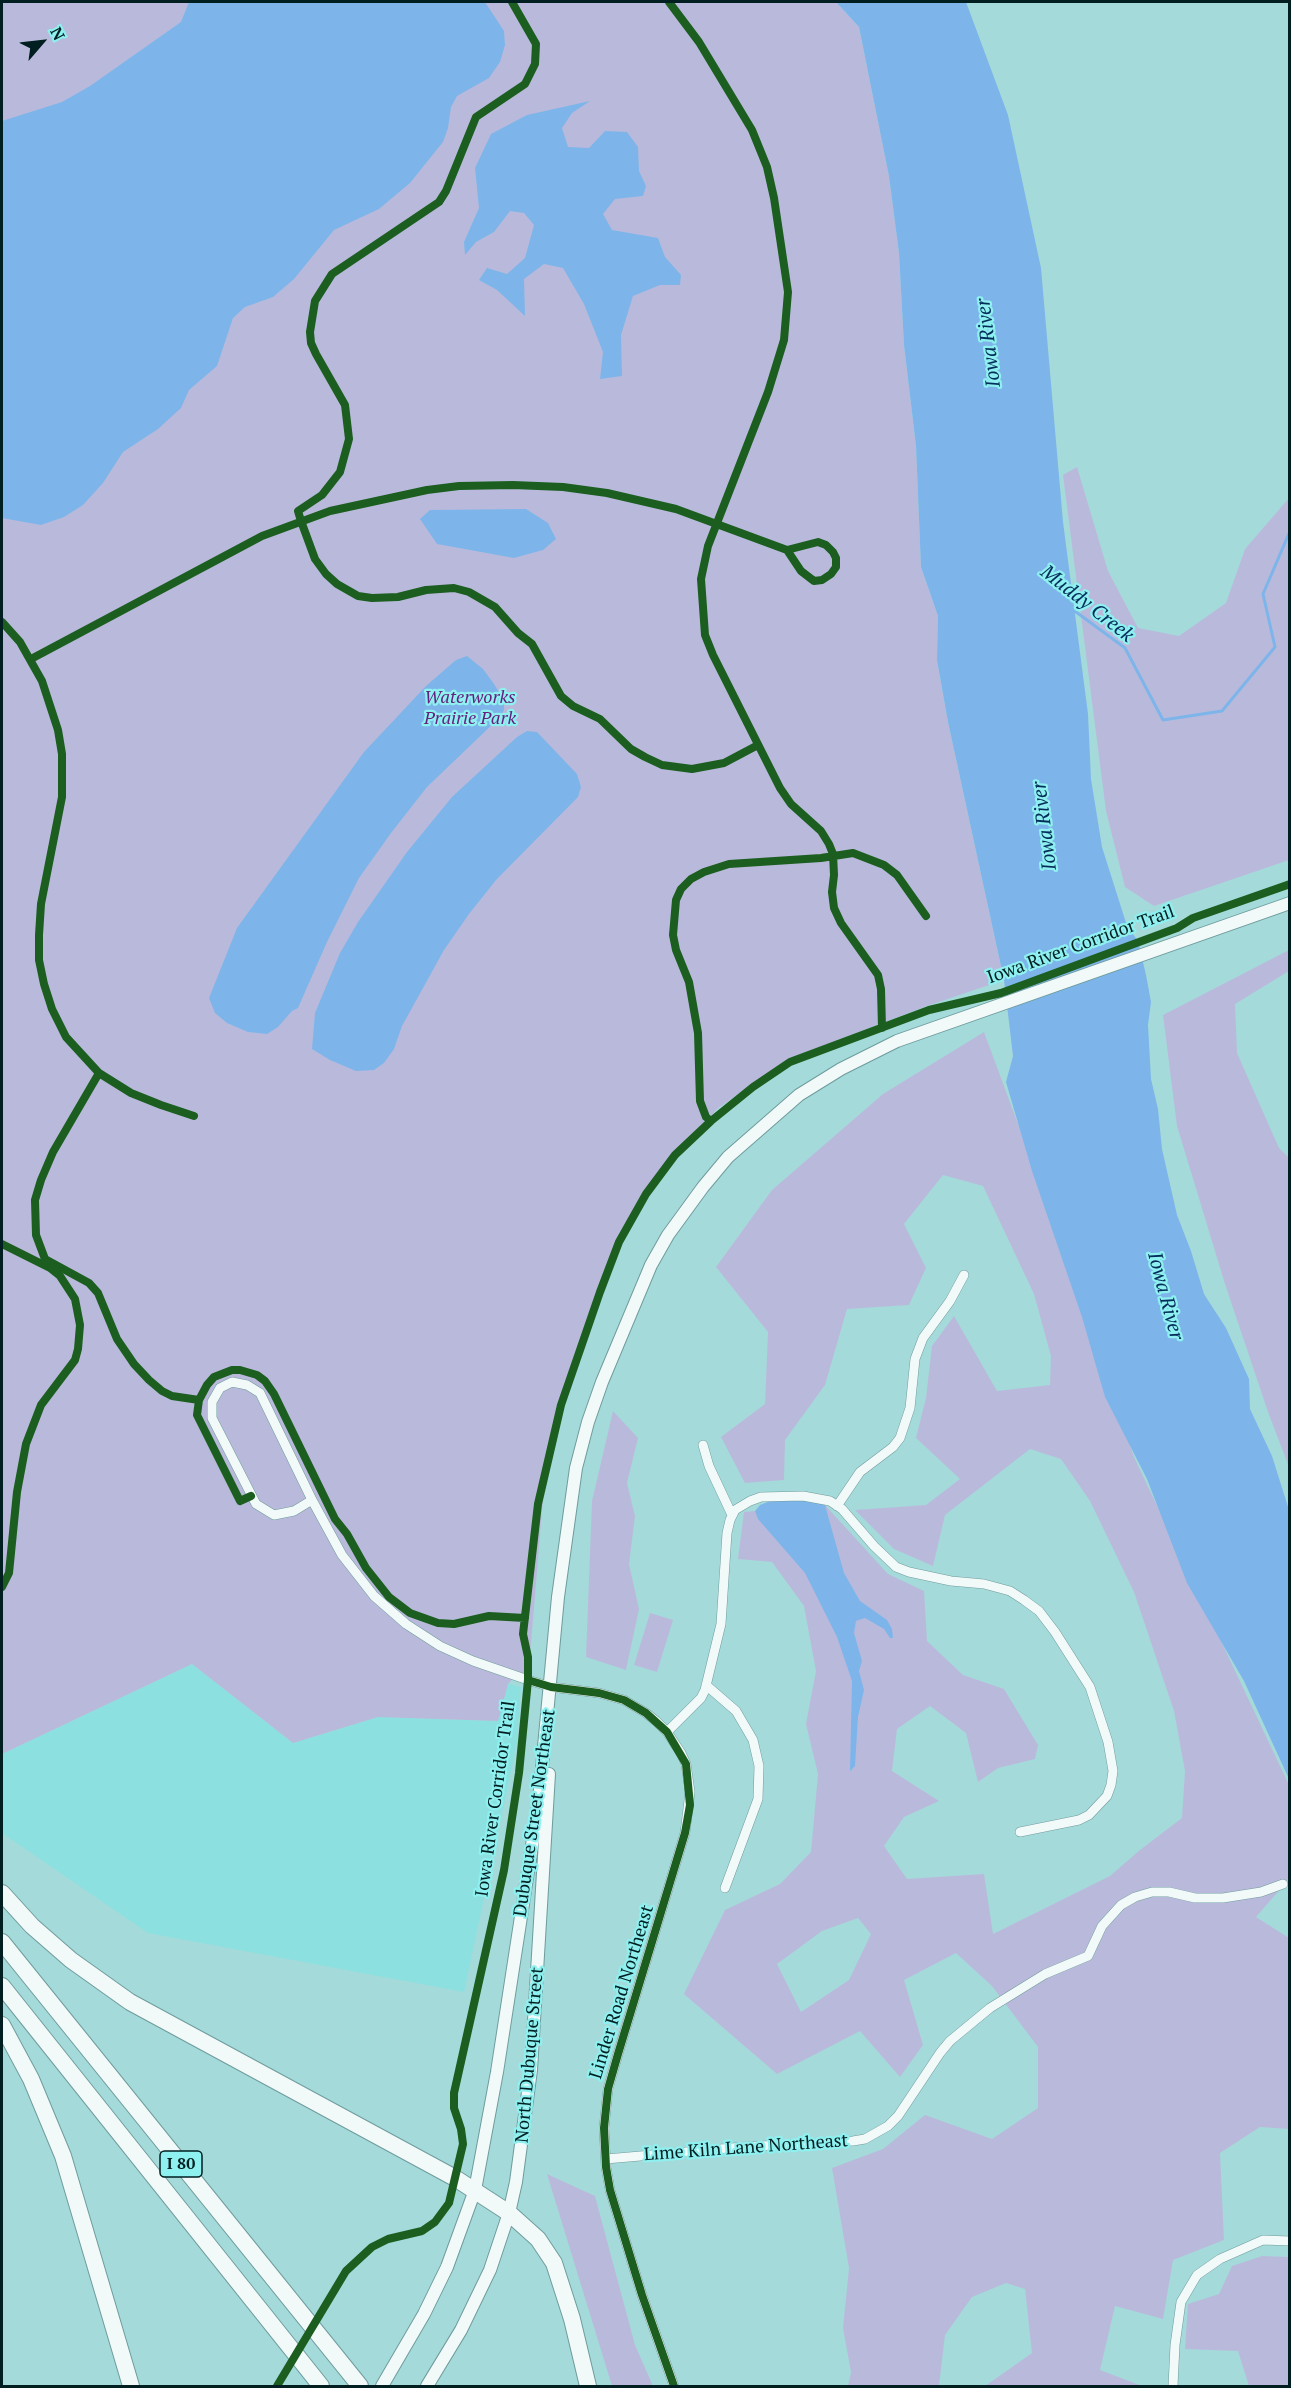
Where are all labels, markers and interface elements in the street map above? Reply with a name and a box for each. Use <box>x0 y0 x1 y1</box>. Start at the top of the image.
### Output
north arrow <box>12 12 72 72</box>
text: N <box>45 23 70 44</box>
water label: Iowa River <box>972 297 1006 389</box>
water label: Muddy Creek <box>1036 560 1138 648</box>
park label: Waterworks Prairie Park <box>424 687 516 730</box>
water label: Iowa River <box>1028 780 1062 872</box>
street label: Iowa River Corridor Trail <box>984 901 1178 989</box>
water label: Iowa River <box>1142 1250 1188 1342</box>
street label: Iowa River Corridor Trail <box>472 1700 520 1898</box>
street label: Dubuque Street Northeast <box>510 1708 560 1918</box>
street label: Linder Road Northeast <box>585 1902 659 2082</box>
street label: North Dubuque Street <box>512 1966 548 2144</box>
street label: Lime Kiln Lane Northeast <box>643 2130 849 2166</box>
road number: I 80 <box>160 2151 202 2177</box>

